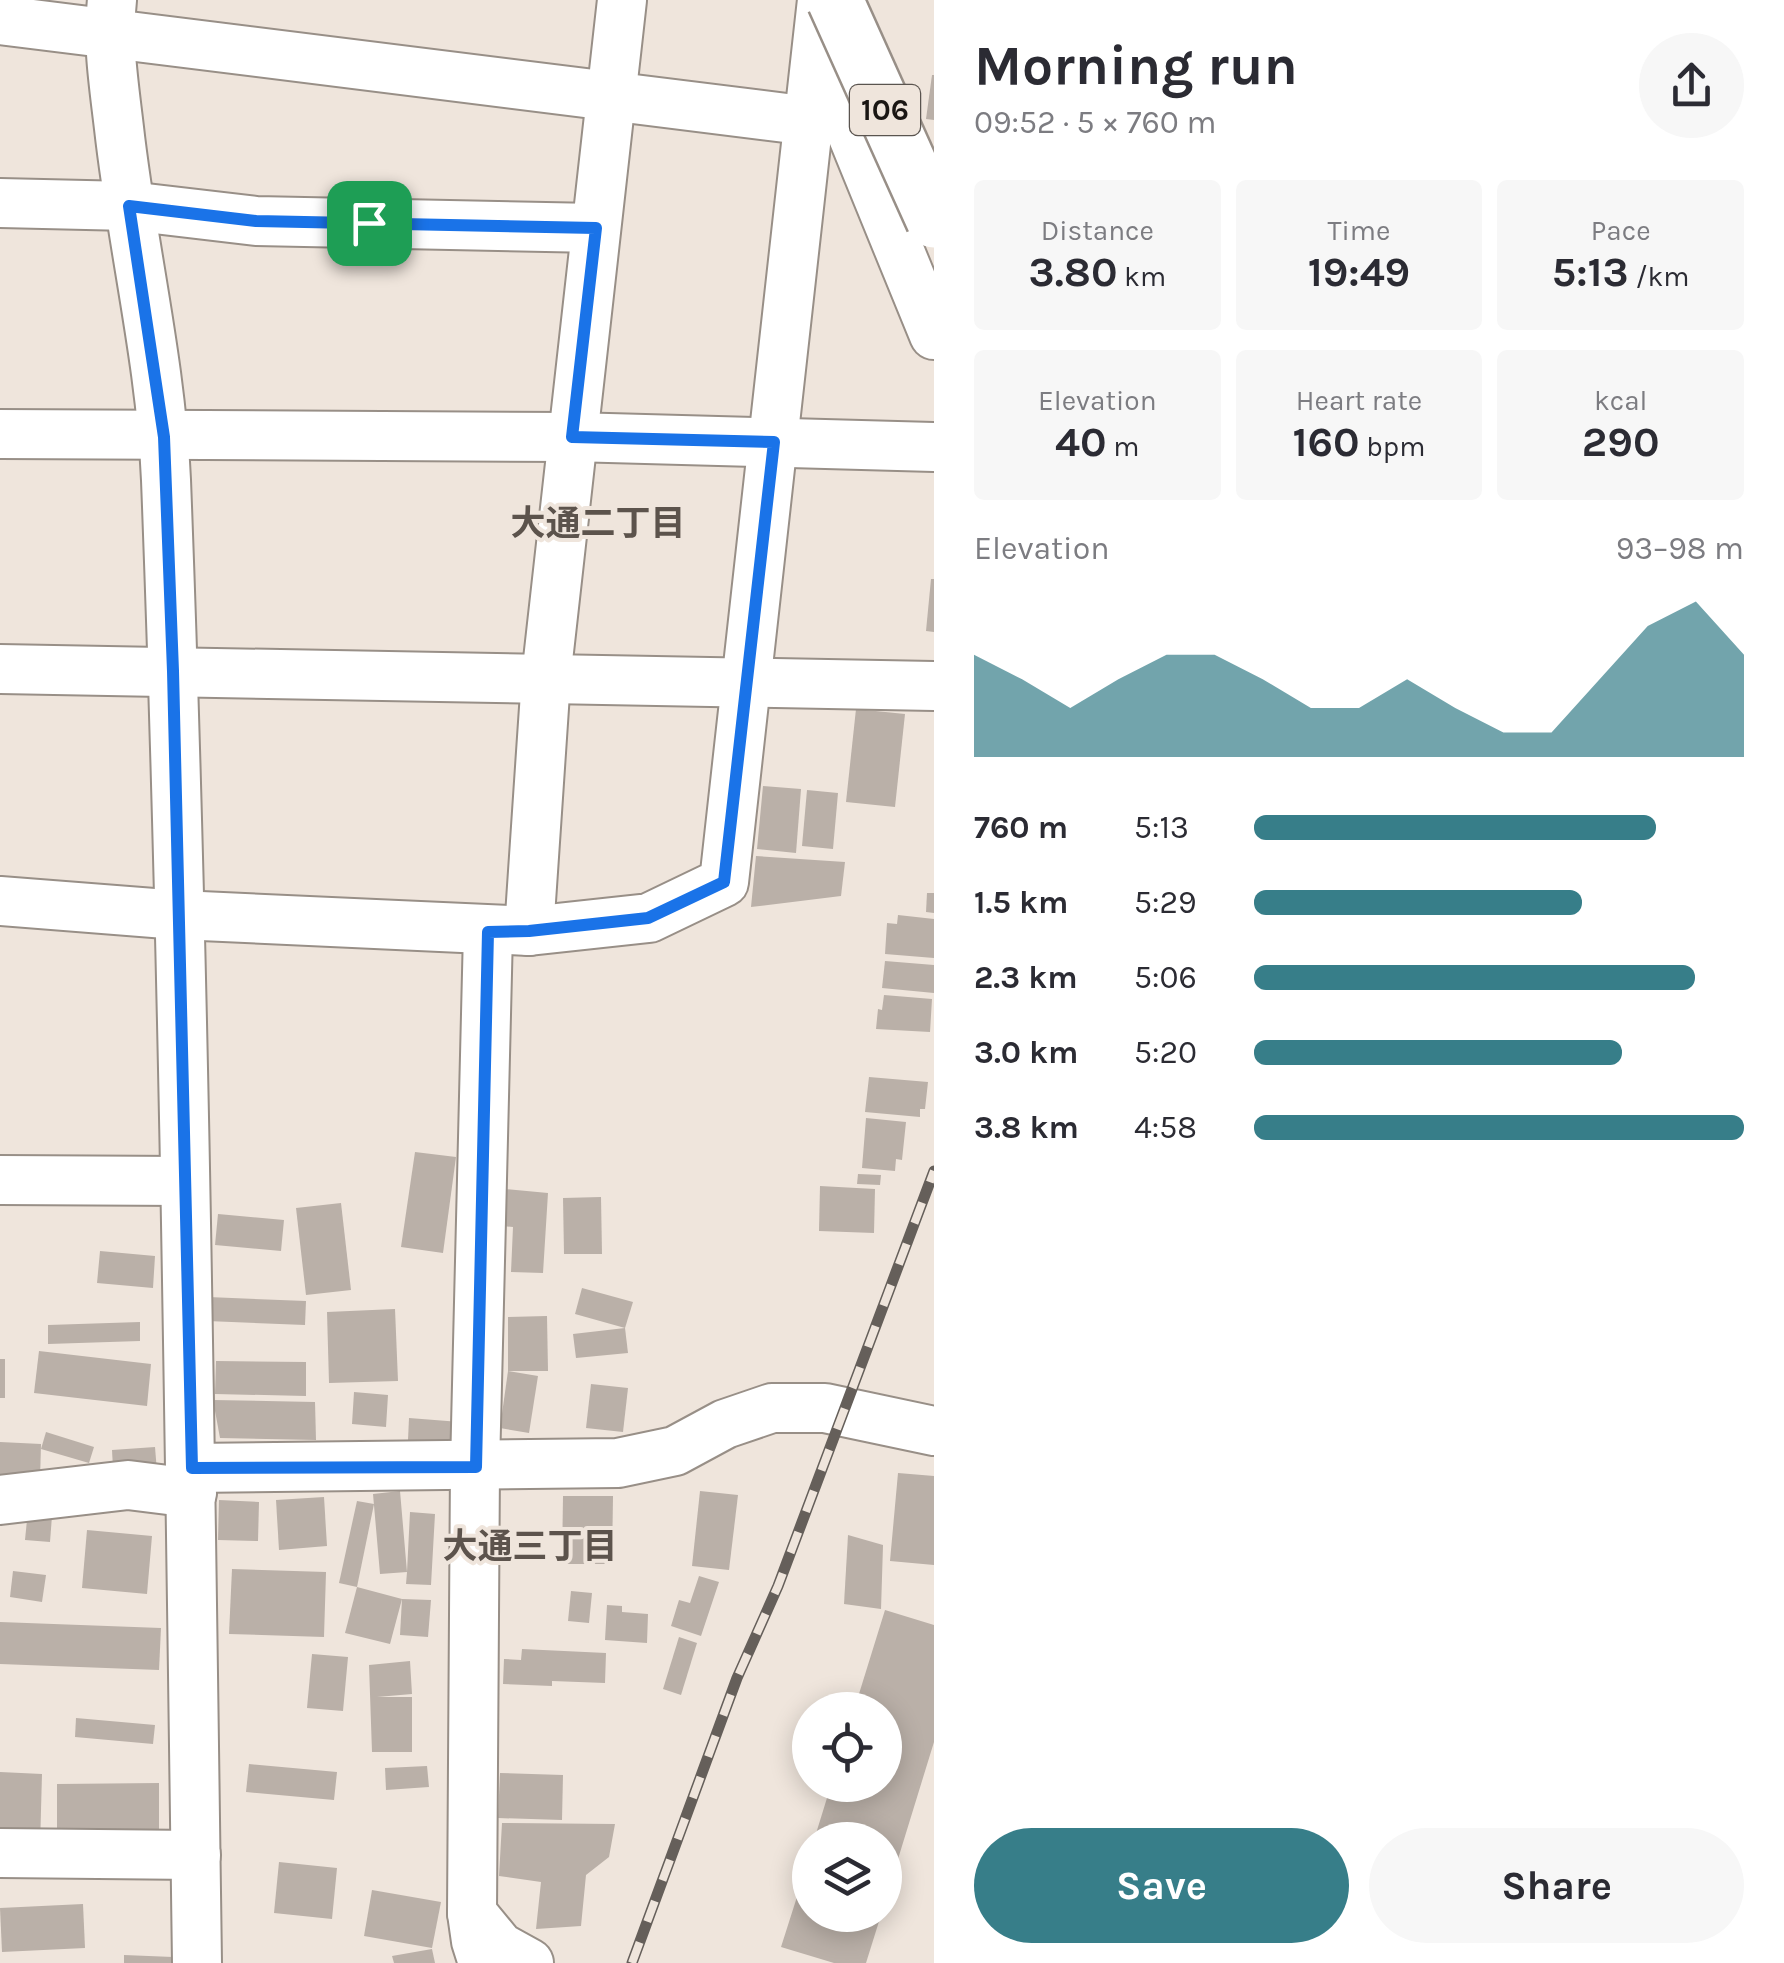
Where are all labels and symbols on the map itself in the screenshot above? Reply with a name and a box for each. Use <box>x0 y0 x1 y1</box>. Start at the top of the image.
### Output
road number: 106 <box>850 85 920 135</box>
pin <box>327 181 412 266</box>
district label: 大通二丁目 <box>510 503 686 544</box>
district label: 大通三丁目 <box>442 1526 618 1567</box>

